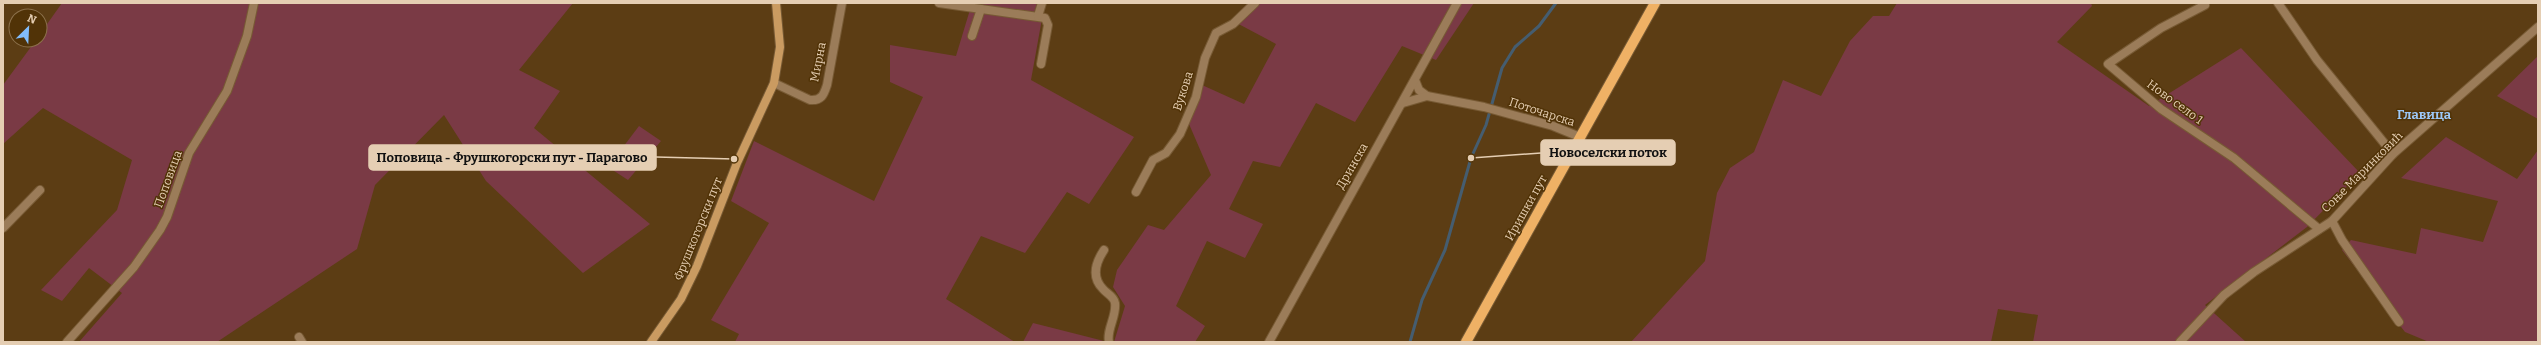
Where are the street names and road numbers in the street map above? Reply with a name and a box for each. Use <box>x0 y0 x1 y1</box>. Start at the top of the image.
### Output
street label: Мирна <box>807 40 829 83</box>
street label: Вукова <box>1170 69 1196 112</box>
street label: Ново село 1 <box>2144 77 2206 127</box>
street label: Поточарска <box>1507 95 1577 129</box>
street label: Соње Маринковић <box>2319 128 2406 215</box>
street label: Дринска <box>1333 140 1371 191</box>
street label: Поповица <box>151 148 185 210</box>
street label: Иришки пут <box>1502 173 1550 243</box>
street label: Фрушкогорски пут <box>671 176 725 282</box>

